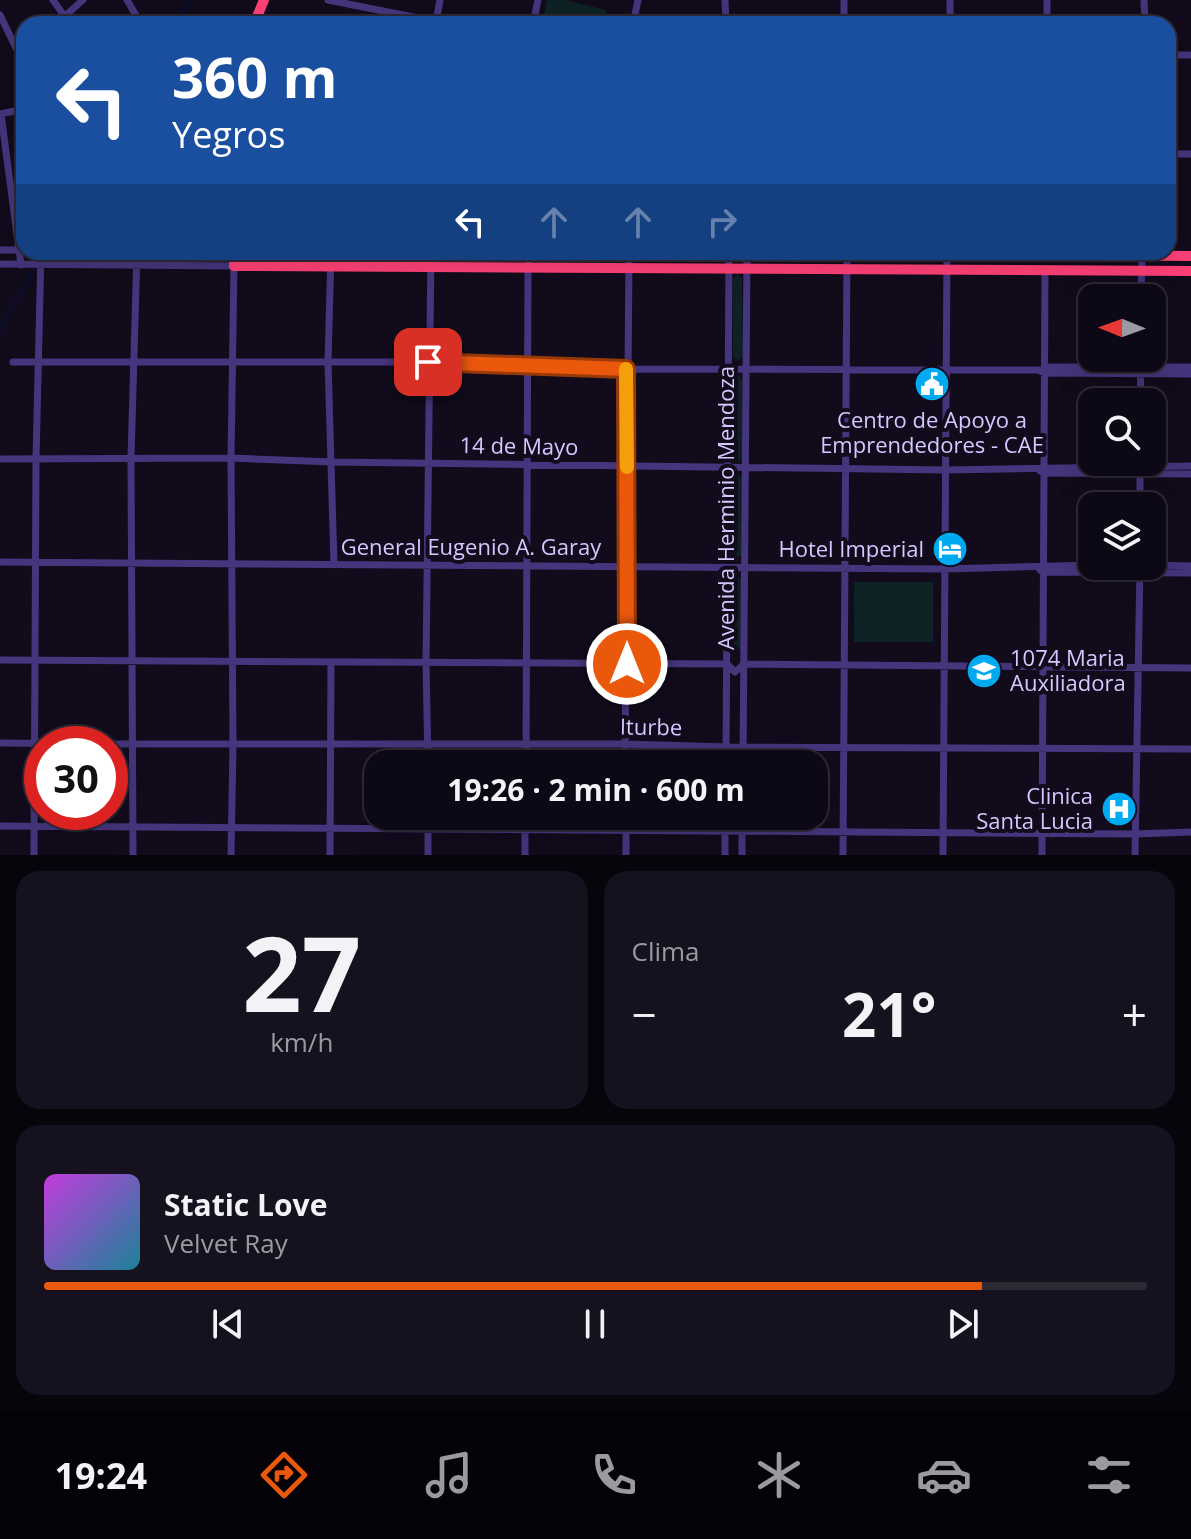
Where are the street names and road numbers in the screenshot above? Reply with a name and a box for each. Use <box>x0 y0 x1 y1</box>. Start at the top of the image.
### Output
street label: Avenida Herminio Mendoza <box>710 366 740 650</box>
street label: 14 de Mayo <box>459 429 579 461</box>
street label: General Eugenio A. Garay <box>341 531 602 561</box>
street label: Iturbe <box>620 710 682 742</box>

